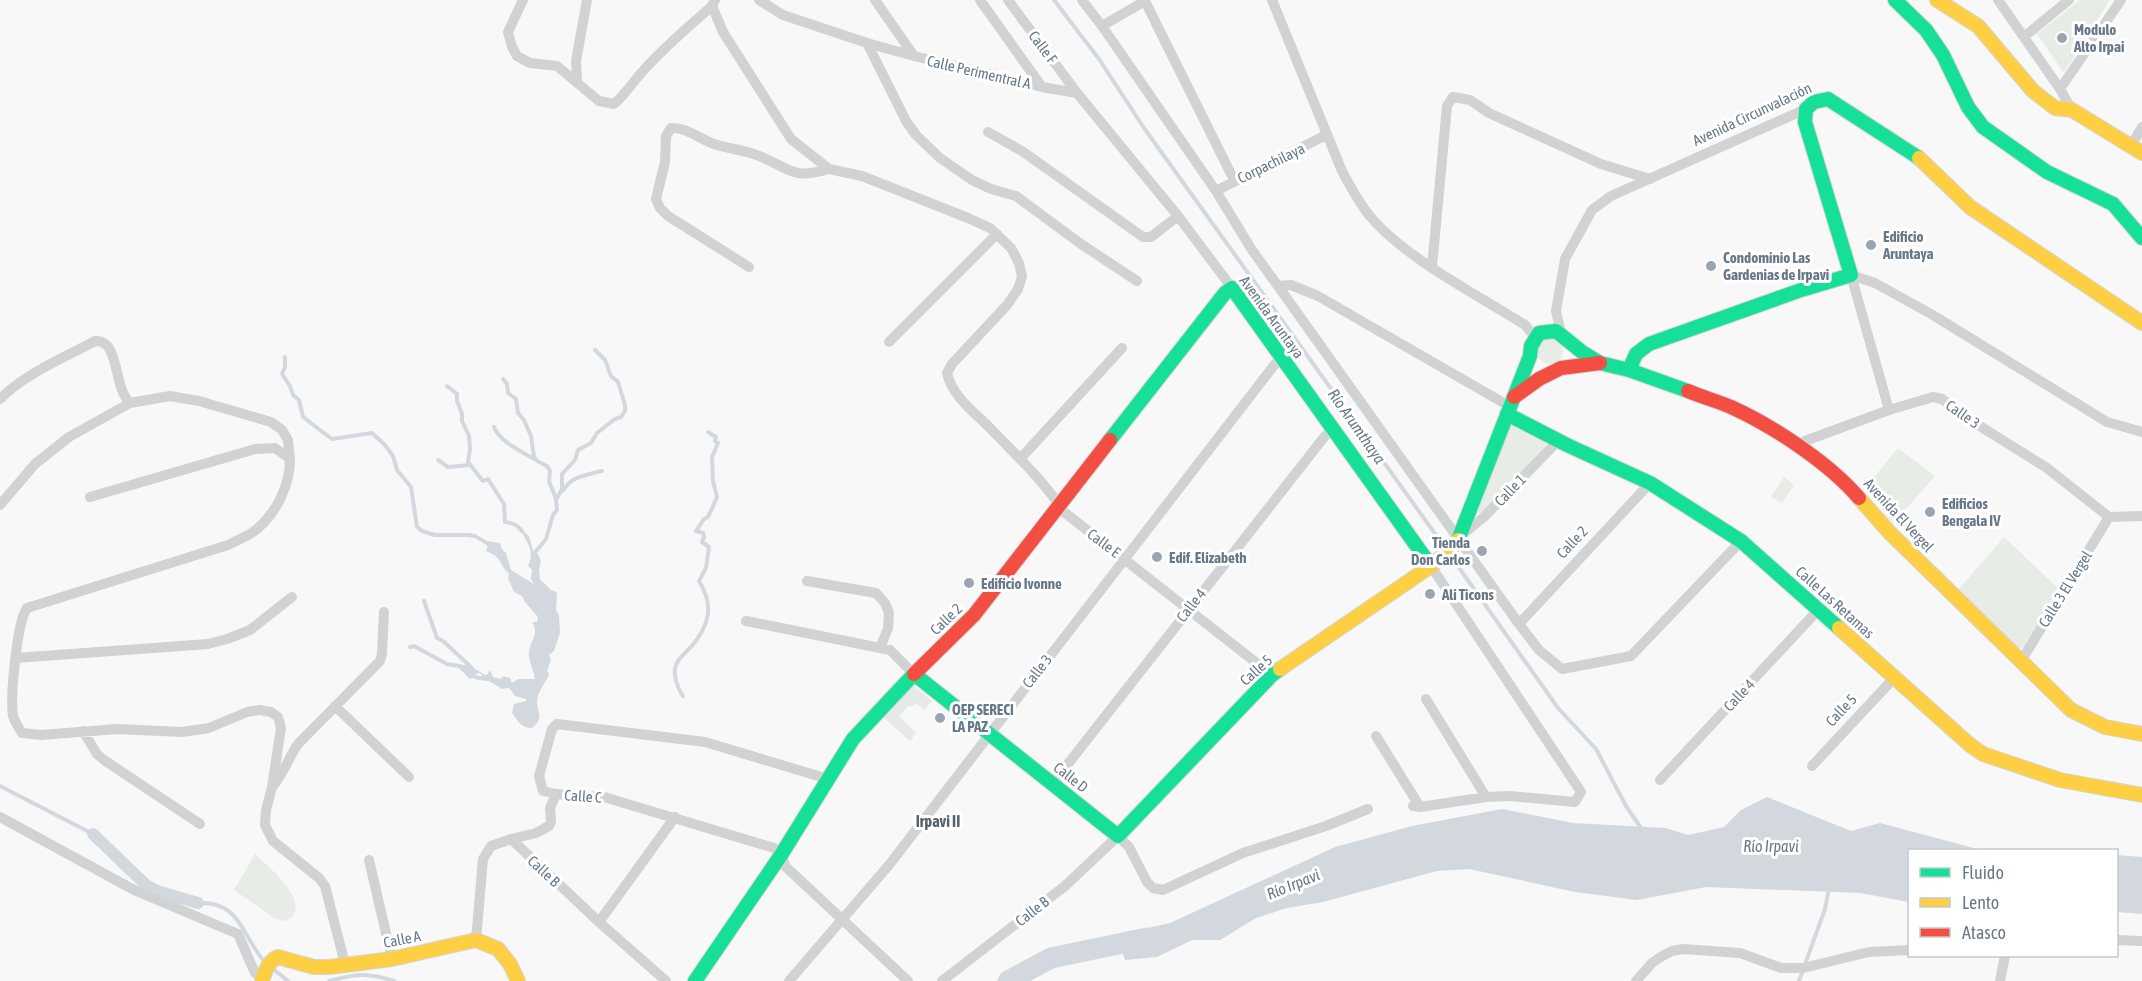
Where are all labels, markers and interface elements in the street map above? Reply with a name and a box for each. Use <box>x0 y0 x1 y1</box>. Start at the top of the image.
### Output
place label: Modulo Alto Irpai <box>2073 21 2124 55</box>
street label: Calle F <box>1025 27 1061 67</box>
marker: Modulo Alto Irpai <box>2055 31 2069 45</box>
street label: Calle Perimentral A <box>925 52 1033 92</box>
street label: Avenida Circunvalación <box>1690 79 1814 149</box>
street label: Corpachilaya <box>1235 139 1307 187</box>
place label: Edificio Aruntaya <box>1882 228 1934 262</box>
marker: Edificio Aruntaya <box>1864 238 1878 252</box>
place label: Condominio Las Gardenias de Irpavi <box>1723 249 1829 283</box>
marker: Condominio Las Gardenias de Irpavi <box>1704 259 1718 273</box>
street label: Avenida Aruntaya <box>1236 273 1308 362</box>
water label: Río Arumthaya <box>1324 385 1390 468</box>
street label: Calle 3 <box>1943 396 1983 432</box>
street label: Calle 1 <box>1491 471 1529 509</box>
street label: Avenida El Vergel <box>1861 475 1937 555</box>
place label: Edificios Bengala IV <box>1942 495 2001 529</box>
marker: Edificios Bengala IV <box>1923 505 1937 519</box>
street label: Calle 2 <box>1553 523 1591 561</box>
street label: Calle E <box>1084 525 1124 561</box>
place label: Tienda Don Carlos <box>1411 534 1471 568</box>
marker: Tienda Don Carlos <box>1475 544 1489 558</box>
street label: Calle 3 El Vergel <box>2035 548 2095 630</box>
place label: Edif. Elizabeth <box>1169 549 1247 566</box>
marker: Edif. Elizabeth <box>1150 550 1164 564</box>
street label: Calle Las Retamas <box>1792 562 1878 642</box>
place label: Edificio Ivonne <box>981 575 1062 592</box>
marker: Edificio Ivonne <box>962 576 976 590</box>
street label: Calle 4 <box>1173 585 1209 625</box>
place label: Ali Ticons <box>1441 586 1494 603</box>
marker: Ali Ticons <box>1423 587 1437 601</box>
street label: Calle 2 <box>927 600 965 638</box>
street label: Calle 3 <box>1019 651 1055 691</box>
street label: Calle 5 <box>1236 651 1276 689</box>
street label: Calle 4 <box>1720 676 1758 714</box>
street label: Calle 5 <box>1822 691 1860 729</box>
place label: OEP SERECI LA PAZ <box>952 701 1014 735</box>
marker: OEP SERECI LA PAZ <box>933 711 947 725</box>
street label: Calle D <box>1050 758 1092 796</box>
street label: Calle C <box>564 786 602 806</box>
district label: Irpavi II <box>916 812 960 830</box>
water label: Río Irpavi <box>1743 837 1799 856</box>
legend <box>1908 849 2118 957</box>
street label: Calle B <box>524 852 564 890</box>
text: Fluido <box>1962 862 2004 883</box>
water label: Río Irpavi <box>1264 865 1323 904</box>
text: Lento <box>1962 892 1999 913</box>
street label: Calle B <box>1012 893 1052 929</box>
text: Atasco <box>1962 922 2006 943</box>
street label: Calle A <box>382 927 423 951</box>

